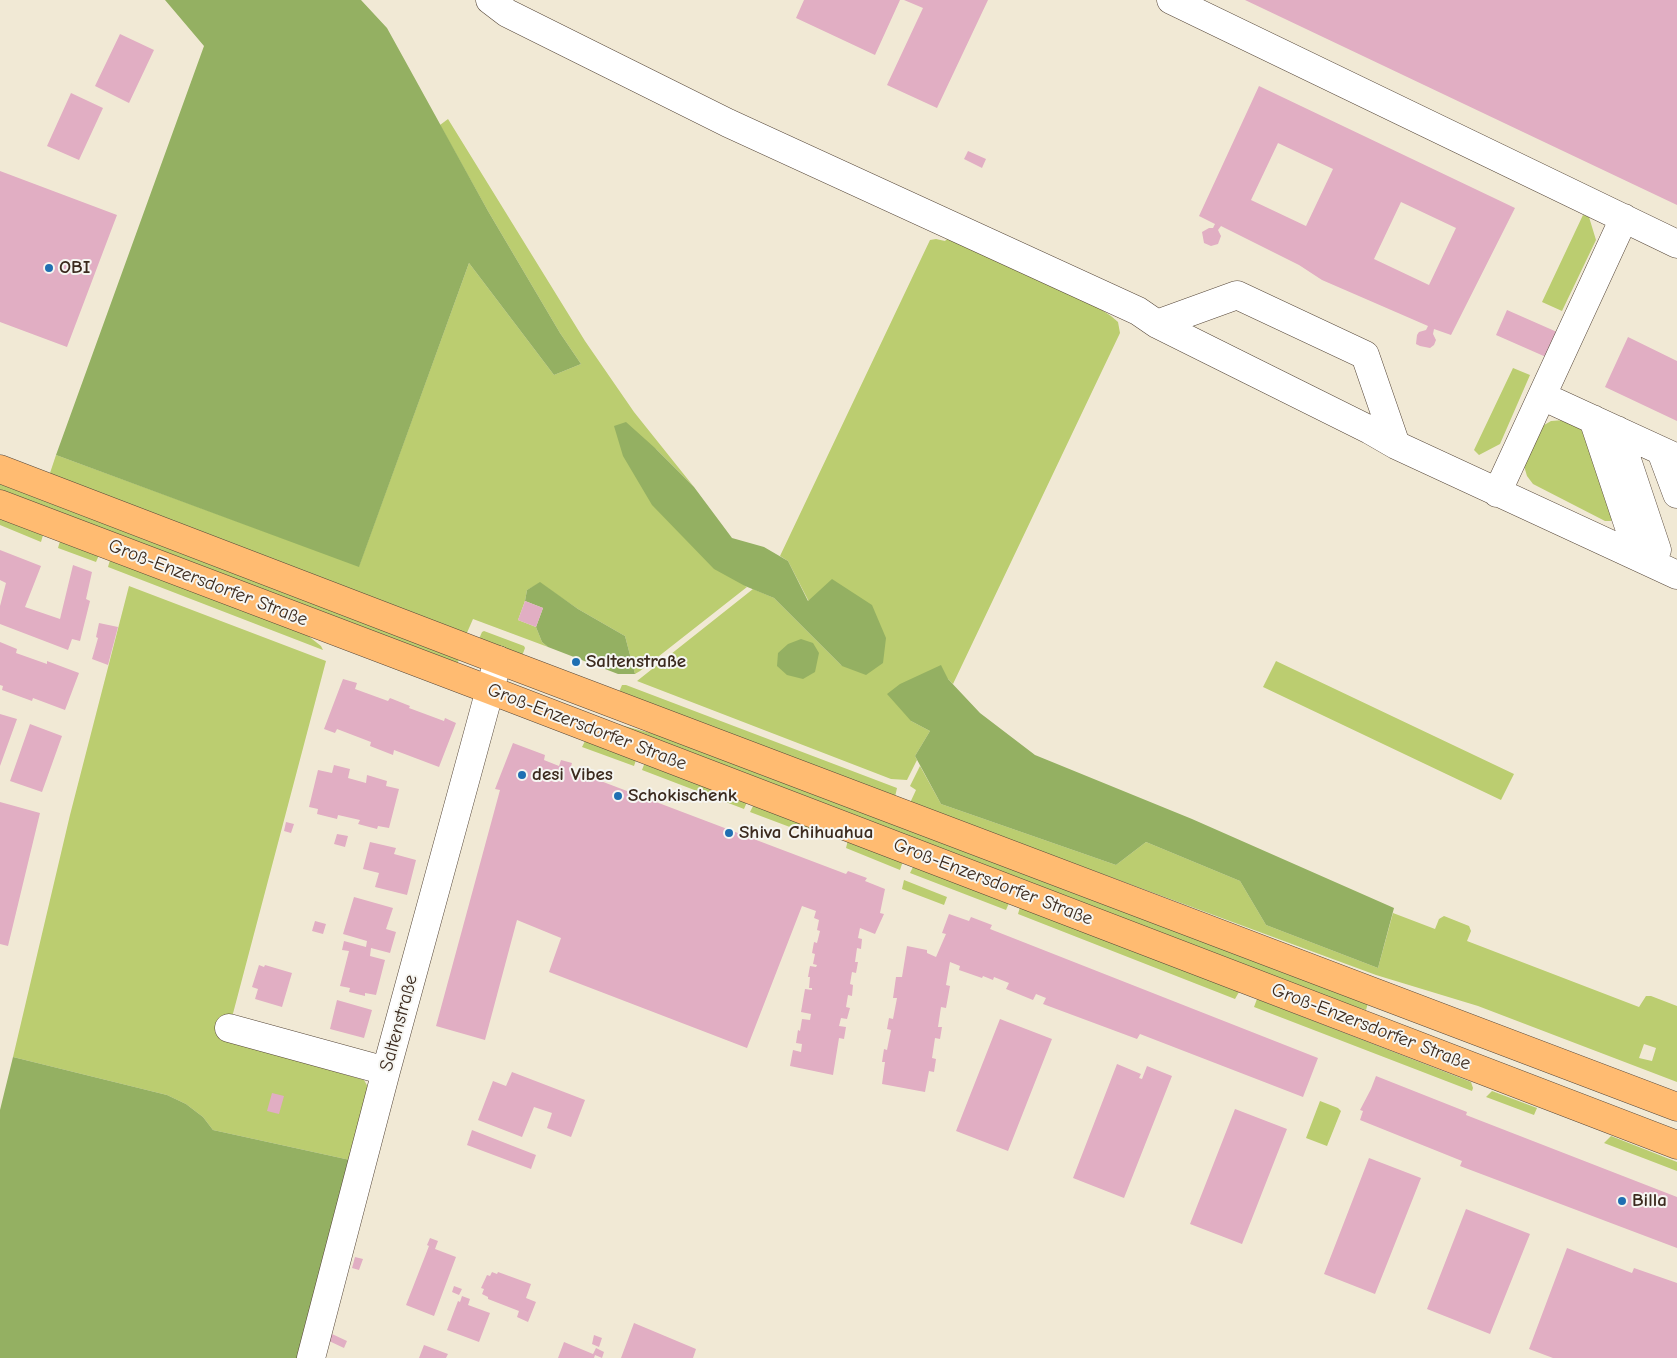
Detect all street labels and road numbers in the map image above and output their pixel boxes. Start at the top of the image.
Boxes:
street label: Groß-Enzersdorfer Straße [105,534,311,632]
street label: Groß-Enzersdorfer Straße [484,678,690,776]
street label: Groß-Enzersdorfer Straße [890,833,1096,931]
street label: Saltenstraße [375,972,423,1074]
street label: Groß-Enzersdorfer Straße [1268,978,1474,1076]

